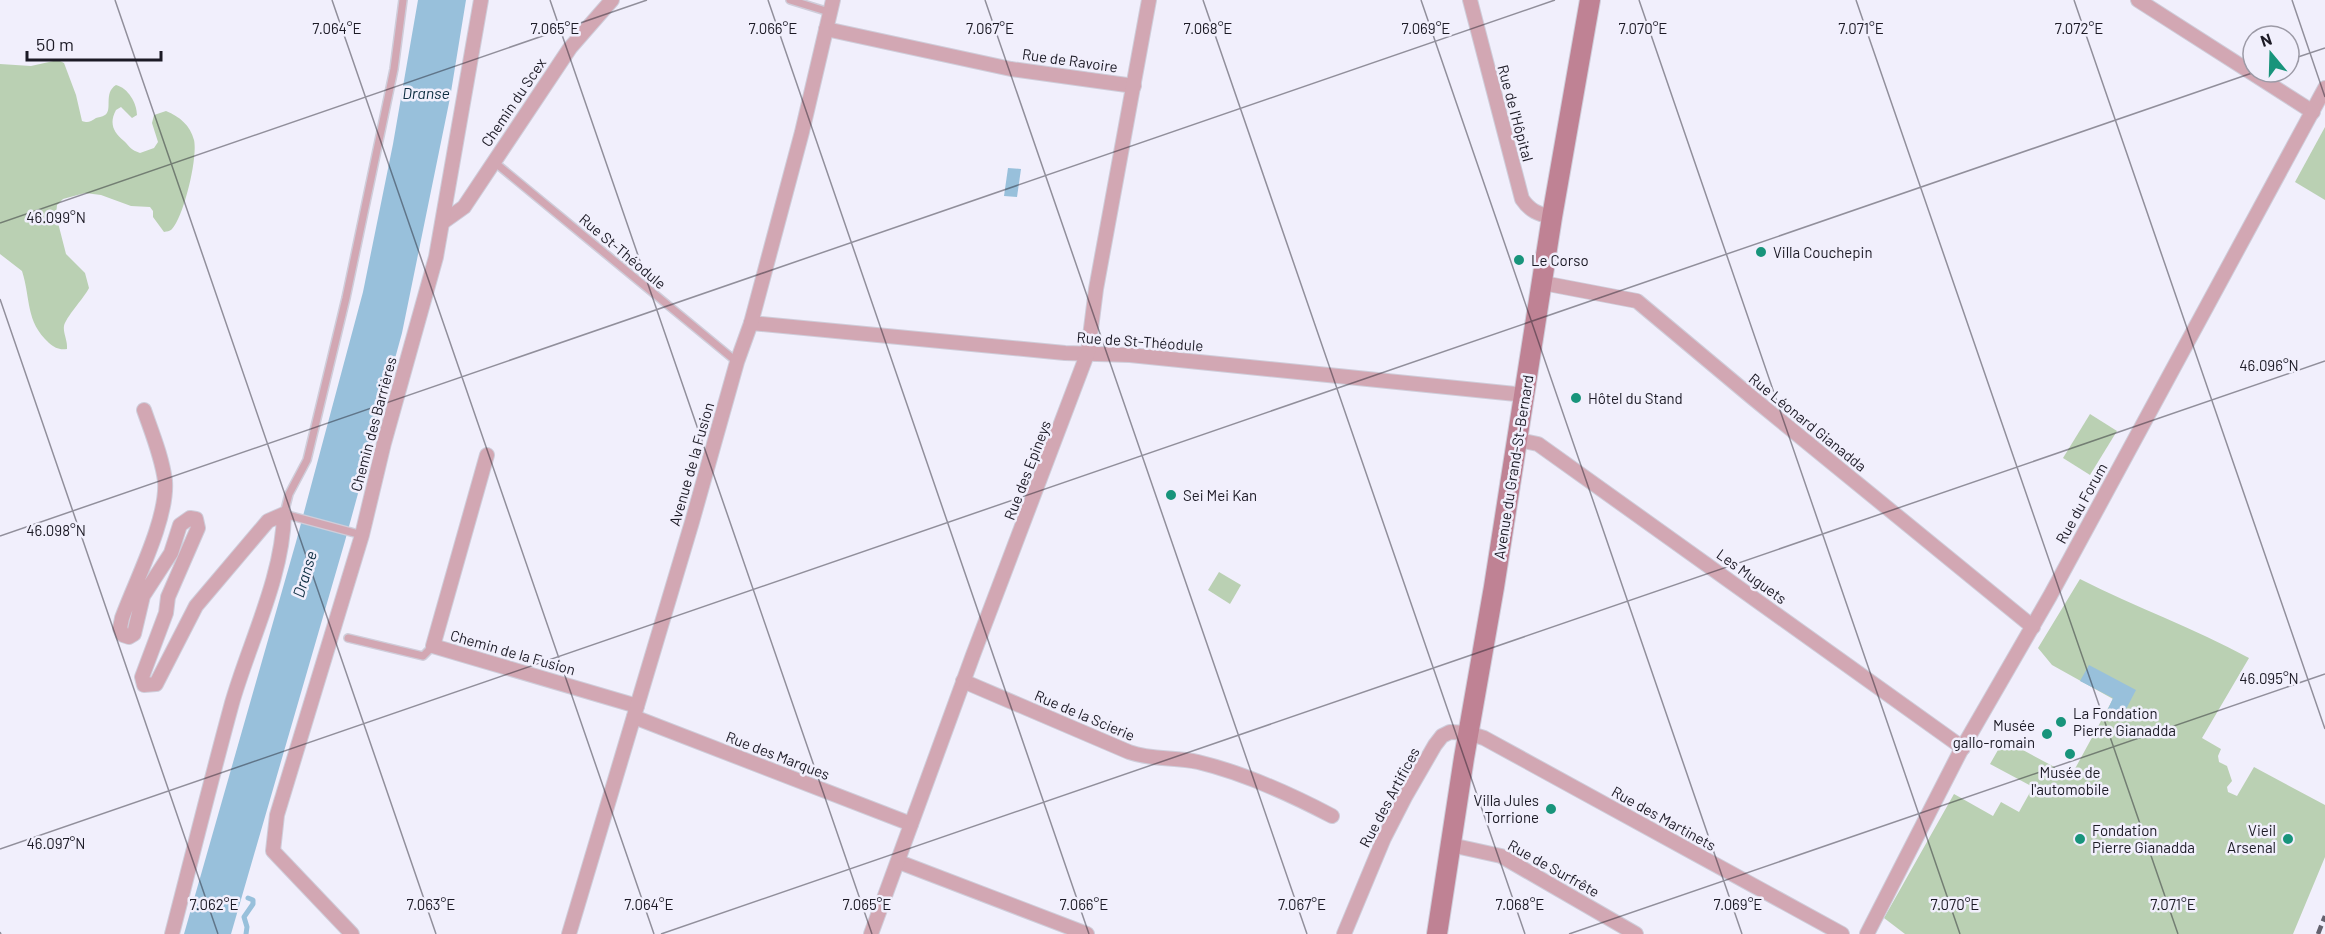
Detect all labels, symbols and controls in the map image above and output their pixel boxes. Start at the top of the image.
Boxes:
text: 7.064°E [312,19,362,37]
text: 7.065°E [531,19,579,37]
text: 7.066°E [749,19,797,37]
text: 7.067°E [966,19,1014,37]
text: 7.068°E [1184,19,1232,37]
text: 7.069°E [1402,19,1450,37]
text: 7.070°E [1619,19,1667,37]
text: 7.071°E [1838,19,1884,37]
text: 7.072°E [2055,19,2103,37]
scale bar [27,24,160,62]
north arrow [2241,24,2301,84]
text: N [2258,29,2274,50]
text: 50 m [36,33,74,55]
street label: Rue de Ravoire [1021,44,1119,76]
street label: Chemin du Scex [477,54,549,150]
street label: Rue de l'Hôpital [1494,63,1538,163]
water label: Dranse [402,83,450,102]
text: 46.099°N [26,208,86,226]
street label: Rue St-Théodule [576,210,670,293]
place label: Villa Couchepin [1773,243,1873,261]
marker: Villa Couchepin [1754,245,1768,259]
place label: Le Corso [1531,251,1589,269]
marker: Le Corso [1512,253,1526,267]
street label: Rue de St-Théodule [1076,328,1204,354]
street label: Chemin des Barrières [346,355,400,493]
text: 46.096°N [2239,356,2299,374]
street label: Rue Léonard Gianadda [1746,369,1870,475]
street label: Avenue du Grand-St-Bernard [1490,374,1536,560]
place label: Hôtel du Stand [1588,389,1683,407]
marker: Hôtel du Stand [1569,391,1583,405]
street label: Avenue de la Fusion [665,400,717,528]
street label: Rue des Epineys [1000,418,1054,522]
street label: Rue du Forum [2051,460,2111,546]
place label: Sei Mei Kan [1183,486,1257,504]
marker: Sei Mei Kan [1164,488,1178,502]
text: 46.098°N [26,521,86,539]
street label: Les Muguets [1714,545,1790,607]
water label: Dranse [288,548,320,600]
street label: Chemin de la Fusion [448,626,578,678]
text: 46.095°N [2239,669,2299,687]
street label: Rue de la Scierie [1032,686,1138,744]
place label: La Fondation Pierre Gianadda [2073,704,2176,739]
marker: La Fondation Pierre Gianadda [2054,715,2068,729]
place label: Musée gallo-romain [1953,716,2035,751]
street label: Rue des Marques [724,727,832,783]
marker: Musée gallo-romain [2040,727,2054,741]
street label: Rue des Artifices [1355,744,1423,850]
marker: Musée de l'automobile [2063,747,2077,761]
place label: Musée de l'automobile [2031,763,2109,798]
street label: Rue des Martinets [1609,782,1719,854]
place label: Villa Jules Torrione [1474,791,1539,826]
marker: Villa Jules Torrione [1544,802,1558,816]
place label: Fondation Pierre Gianadda [2092,821,2195,856]
place label: Vieil Arsenal [2227,821,2276,856]
marker: Fondation Pierre Gianadda [2073,832,2087,846]
marker: Vieil Arsenal [2281,832,2295,846]
text: 46.097°N [27,834,85,852]
street label: Rue de Surfrête [1505,835,1603,901]
text: 7.062°E [189,895,239,913]
text: 7.063°E [407,895,455,913]
text: 7.064°E [624,895,674,913]
text: 7.065°E [843,895,891,913]
text: 7.066°E [1060,895,1108,913]
text: 7.067°E [1278,895,1326,913]
text: 7.068°E [1496,895,1544,913]
text: 7.069°E [1714,895,1762,913]
text: 7.070°E [1931,895,1979,913]
text: 7.071°E [2150,895,2196,913]

